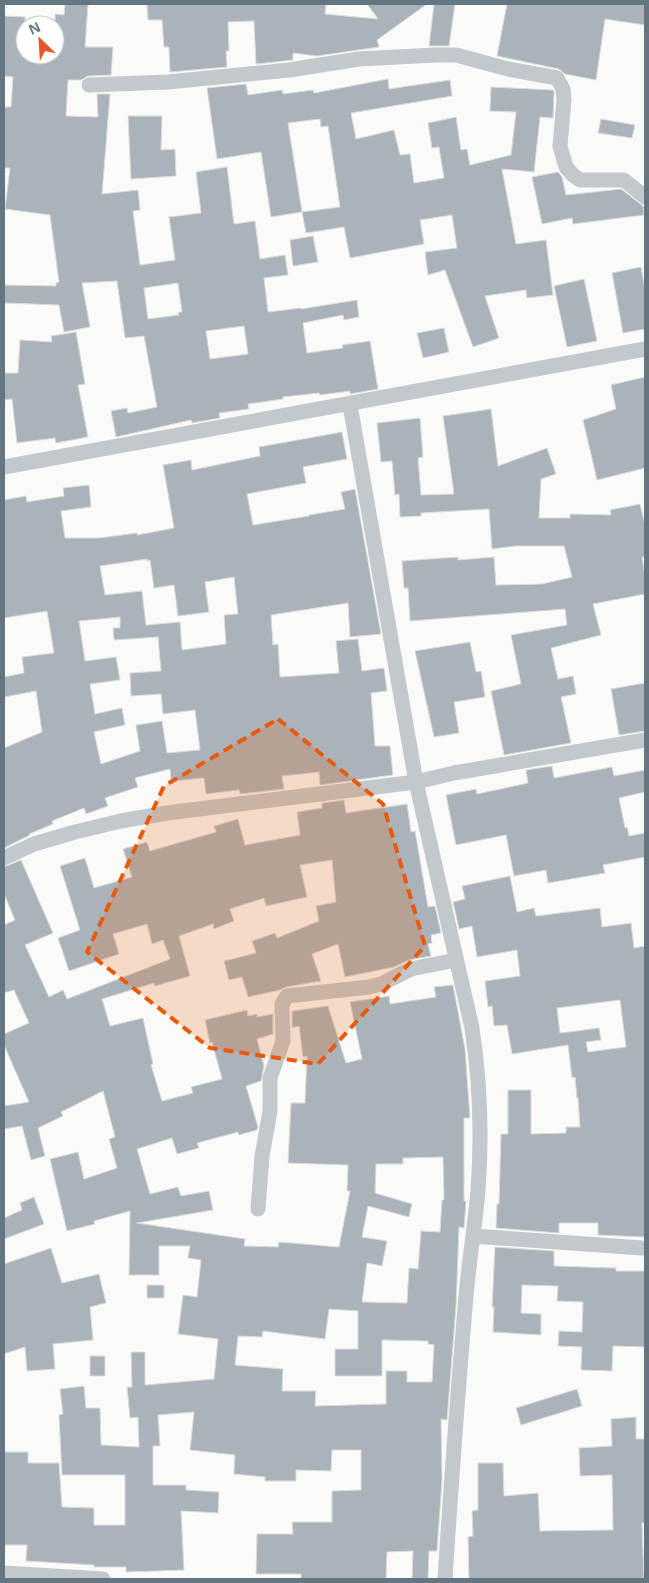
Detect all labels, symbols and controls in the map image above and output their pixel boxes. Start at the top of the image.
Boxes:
north arrow [15,15,65,65]
text: N [25,17,43,39]

